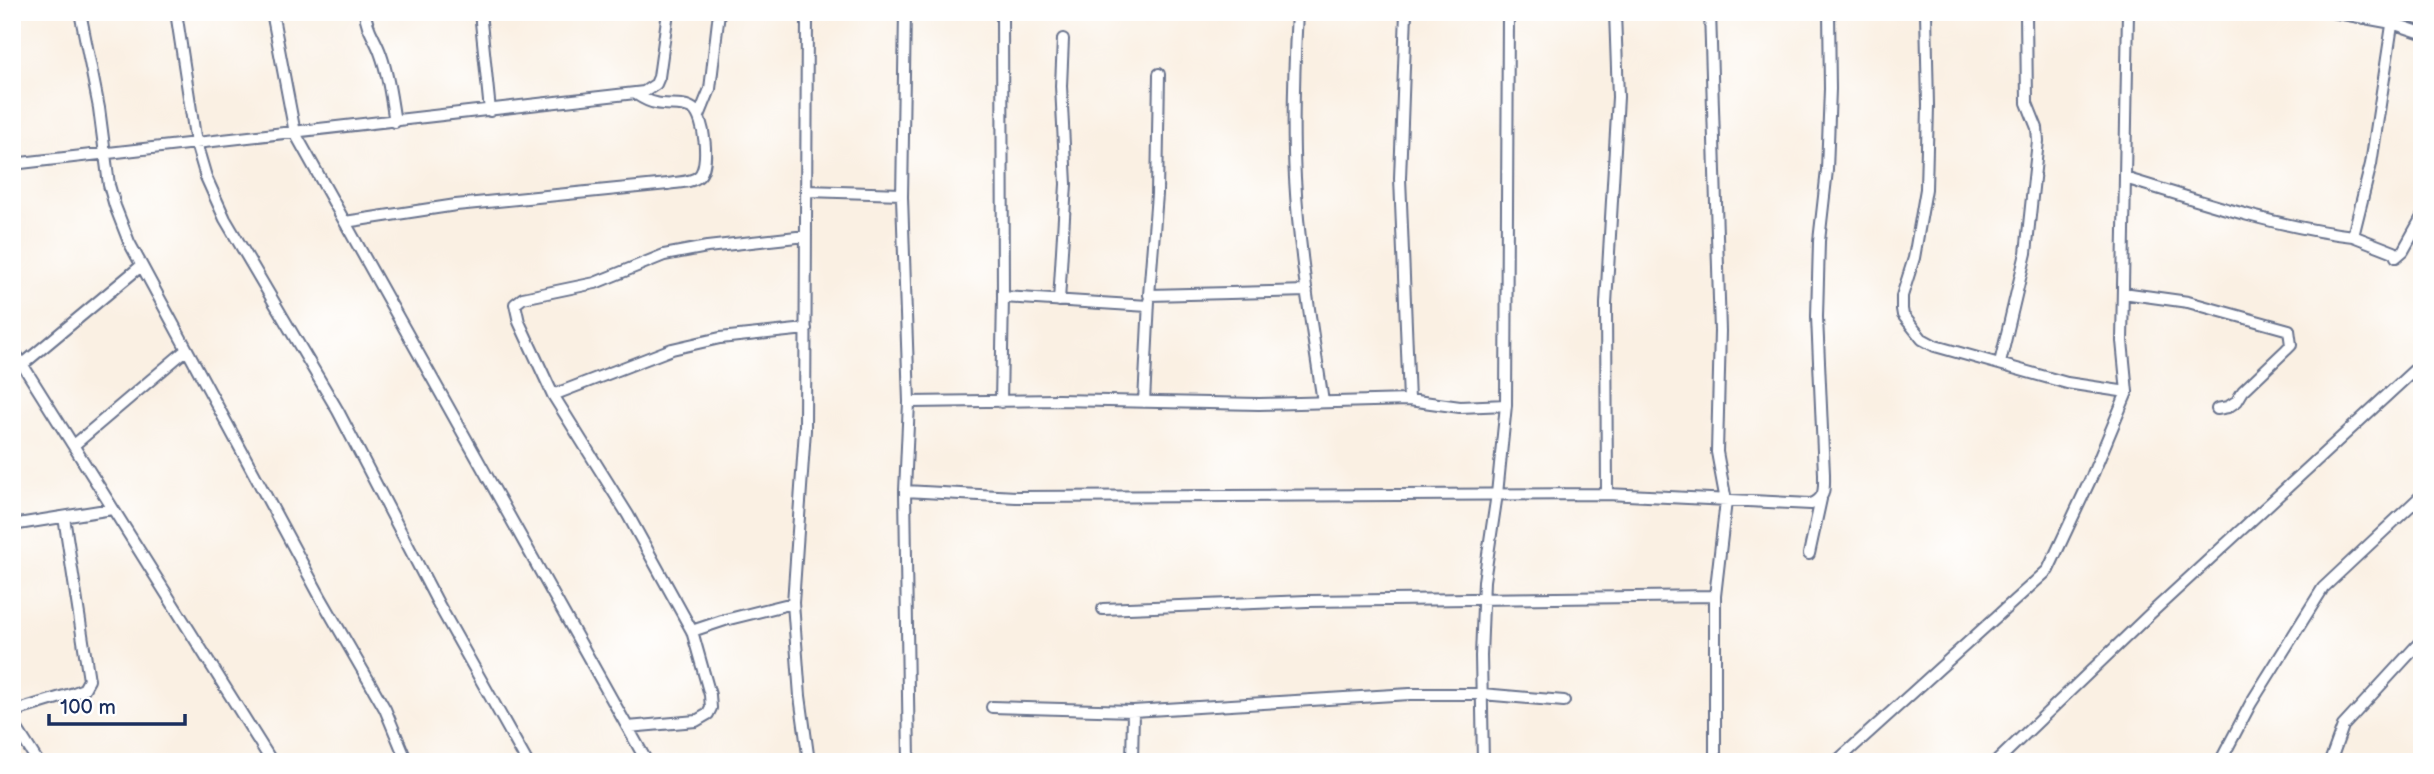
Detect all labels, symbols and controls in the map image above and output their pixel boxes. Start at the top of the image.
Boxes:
scale bar [49,683,186,727]
text: 100 m [60,695,116,720]

